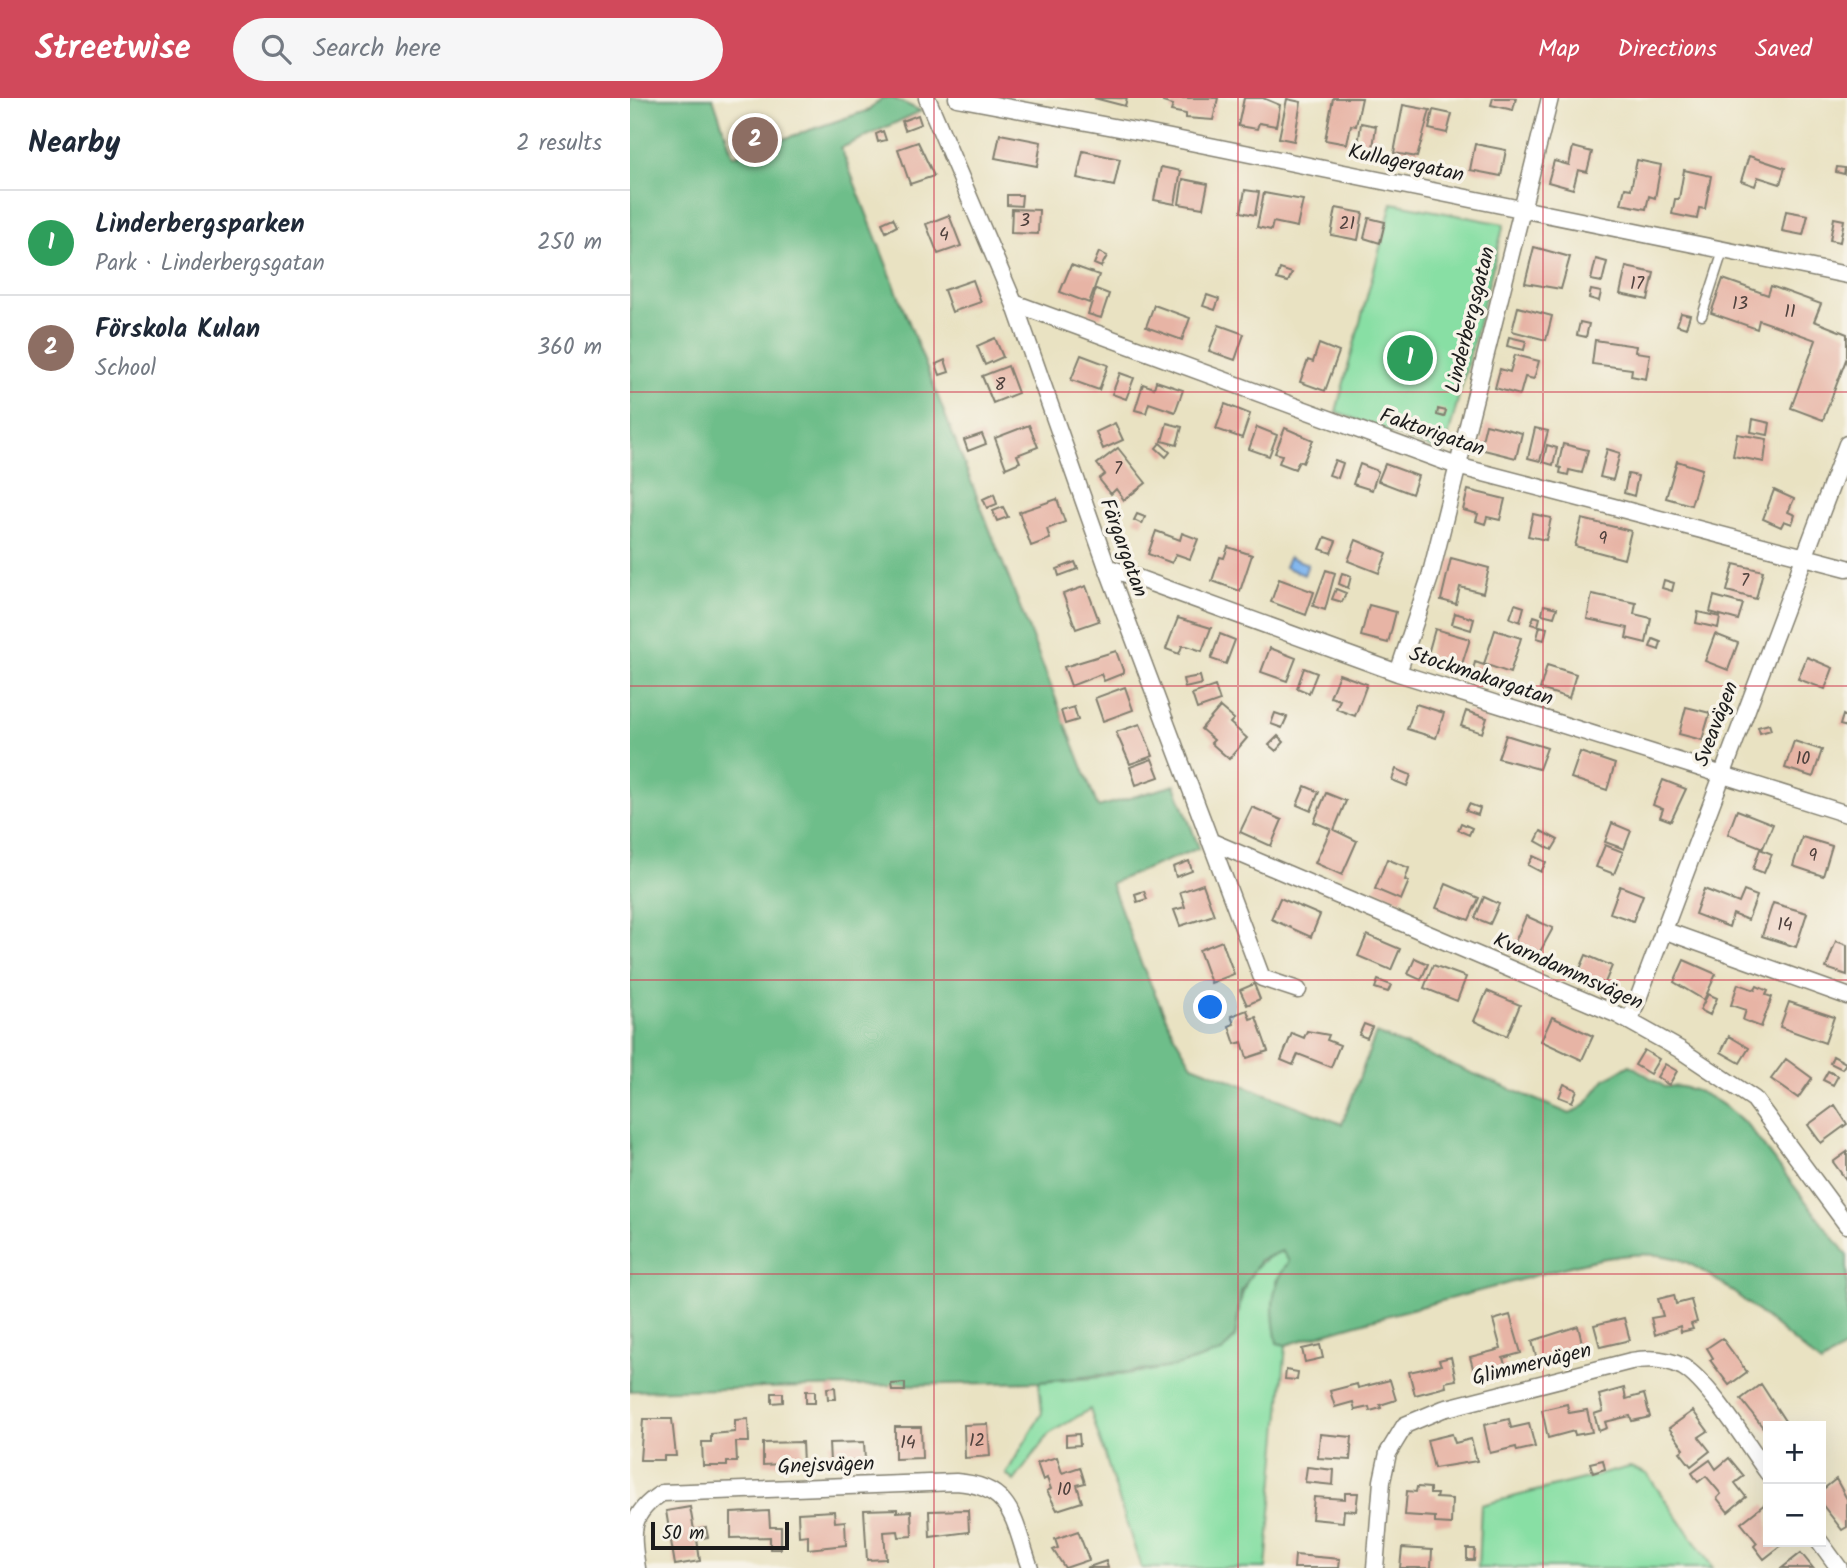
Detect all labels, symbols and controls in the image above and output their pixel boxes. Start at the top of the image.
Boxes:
search box [233,18,723,81]
text: Streetwise [35,23,191,76]
text: Search here [313,28,441,70]
icon: search [257,30,295,68]
text: Map [1538,30,1580,69]
text: Directions [1618,30,1717,69]
text: Saved [1755,30,1812,69]
pin: 2 [732,114,778,166]
text: Nearby [28,120,120,168]
text: 2 results [516,126,602,162]
street label: Kullagergatan [1345,136,1467,192]
text: Linderbergsparken [95,204,305,246]
house number: 3 [1020,207,1030,236]
house number: 21 [1339,210,1355,239]
house number: 4 [939,221,949,250]
text: 1 [48,225,54,261]
text: 250 m [537,225,602,261]
street label: Linderbergsgatan [1437,243,1505,397]
text: Park · Linderbergsgatan [95,246,325,282]
house number: 17 [1630,270,1645,299]
house number: 13 [1732,290,1748,319]
house number: 11 [1784,298,1796,327]
text: Förskola Kulan [95,309,260,351]
text: 2 [44,330,58,366]
text: 360 m [537,330,602,366]
pin: 1 [1387,332,1433,384]
text: School [95,351,156,387]
house number: 8 [995,371,1006,400]
street label: Faktorigatan [1375,400,1489,466]
house number: 7 [1114,455,1123,484]
street label: Färgargatan [1090,494,1156,602]
house number: 9 [1599,525,1608,554]
house number: 7 [1741,567,1750,596]
street label: Stockmakargatan [1404,638,1558,716]
street label: Sveavägen [1686,677,1748,771]
house number: 10 [1796,745,1810,774]
house number: 9 [1809,842,1818,871]
house number: 14 [1777,911,1793,940]
street label: Kvarndammsvägen [1488,924,1648,1020]
your location [1193,990,1227,1024]
street label: Glimmervägen [1469,1334,1595,1396]
map controls [1763,1421,1826,1547]
button: + [1763,1421,1826,1484]
house number: 12 [969,1427,985,1456]
house number: 14 [900,1429,916,1458]
street label: Gnejsvägen [777,1448,875,1484]
house number: 10 [1057,1476,1071,1505]
button: − [1763,1484,1826,1547]
scale bar [651,1519,789,1551]
text: 50 m [662,1519,704,1549]

